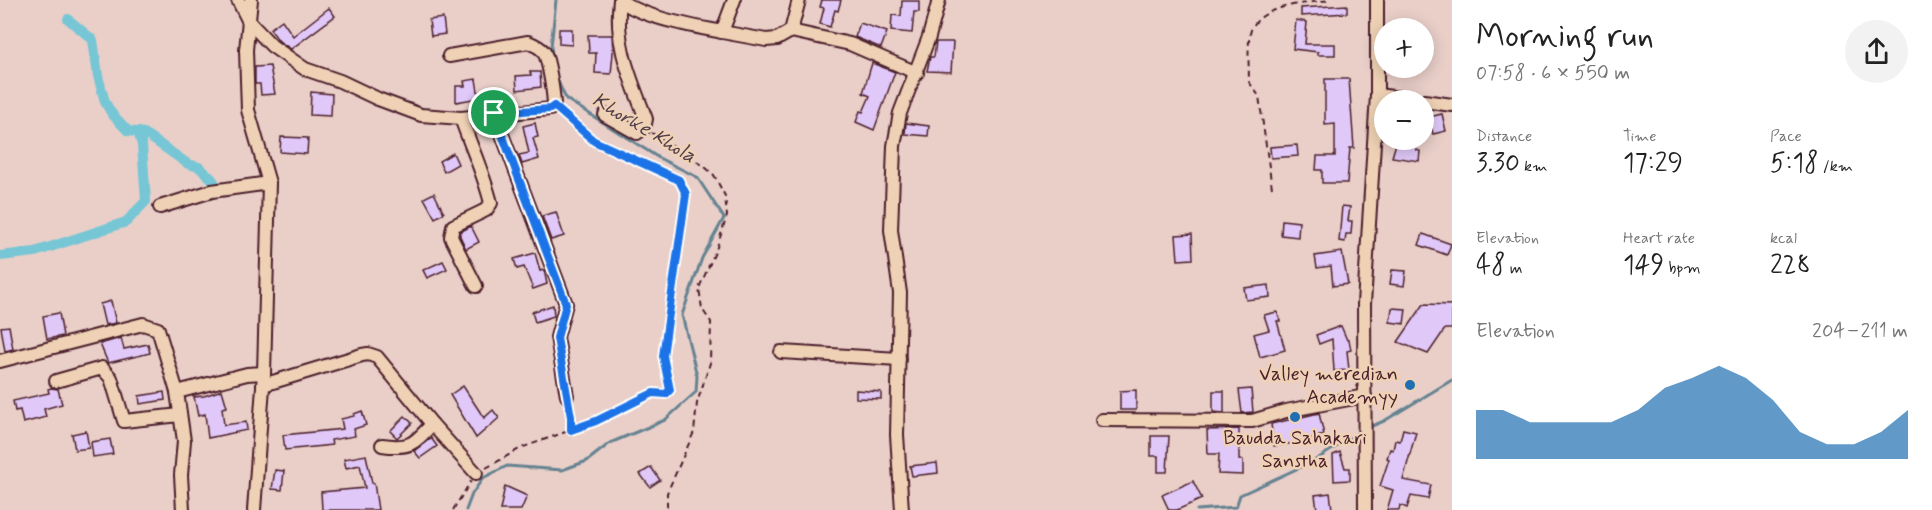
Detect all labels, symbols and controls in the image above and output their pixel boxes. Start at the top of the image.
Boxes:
text: Morning run [1476,15,1654,59]
map controls [1374,18,1434,150]
button: + [1374,18,1434,78]
button: share [1845,20,1908,83]
text: 07:58 · 6 × 550 m [1476,60,1630,87]
water label: Khorke Khola [587,86,701,170]
pin [468,87,519,138]
button: − [1374,90,1434,150]
icon: arrive [477,96,510,129]
text: Distance [1476,126,1532,147]
text: Time [1623,126,1657,147]
text: Pace [1770,126,1802,147]
text: 3.30 [1476,147,1520,181]
text: 17:29 [1623,147,1683,181]
text: 5:18 [1770,147,1818,181]
text: km [1520,156,1547,177]
text: /km [1818,156,1853,177]
text: Elevation [1476,228,1539,249]
text: Heart rate [1623,228,1695,249]
text: kcal [1770,228,1797,249]
text: 48 [1476,249,1505,283]
text: 149 [1623,249,1664,283]
text: 228 [1770,249,1811,283]
text: m [1505,258,1522,279]
text: bpm [1664,258,1701,279]
text: Elevation [1476,318,1555,345]
text: 204–211 m [1812,318,1908,345]
place label: Valley meredian Academyy [1259,361,1398,411]
marker: Valley meredian Academyy [1403,378,1417,392]
marker: Baudda Sahakari Sanstha [1288,410,1302,424]
place label: Baudda Sahakari Sanstha [1223,425,1367,475]

